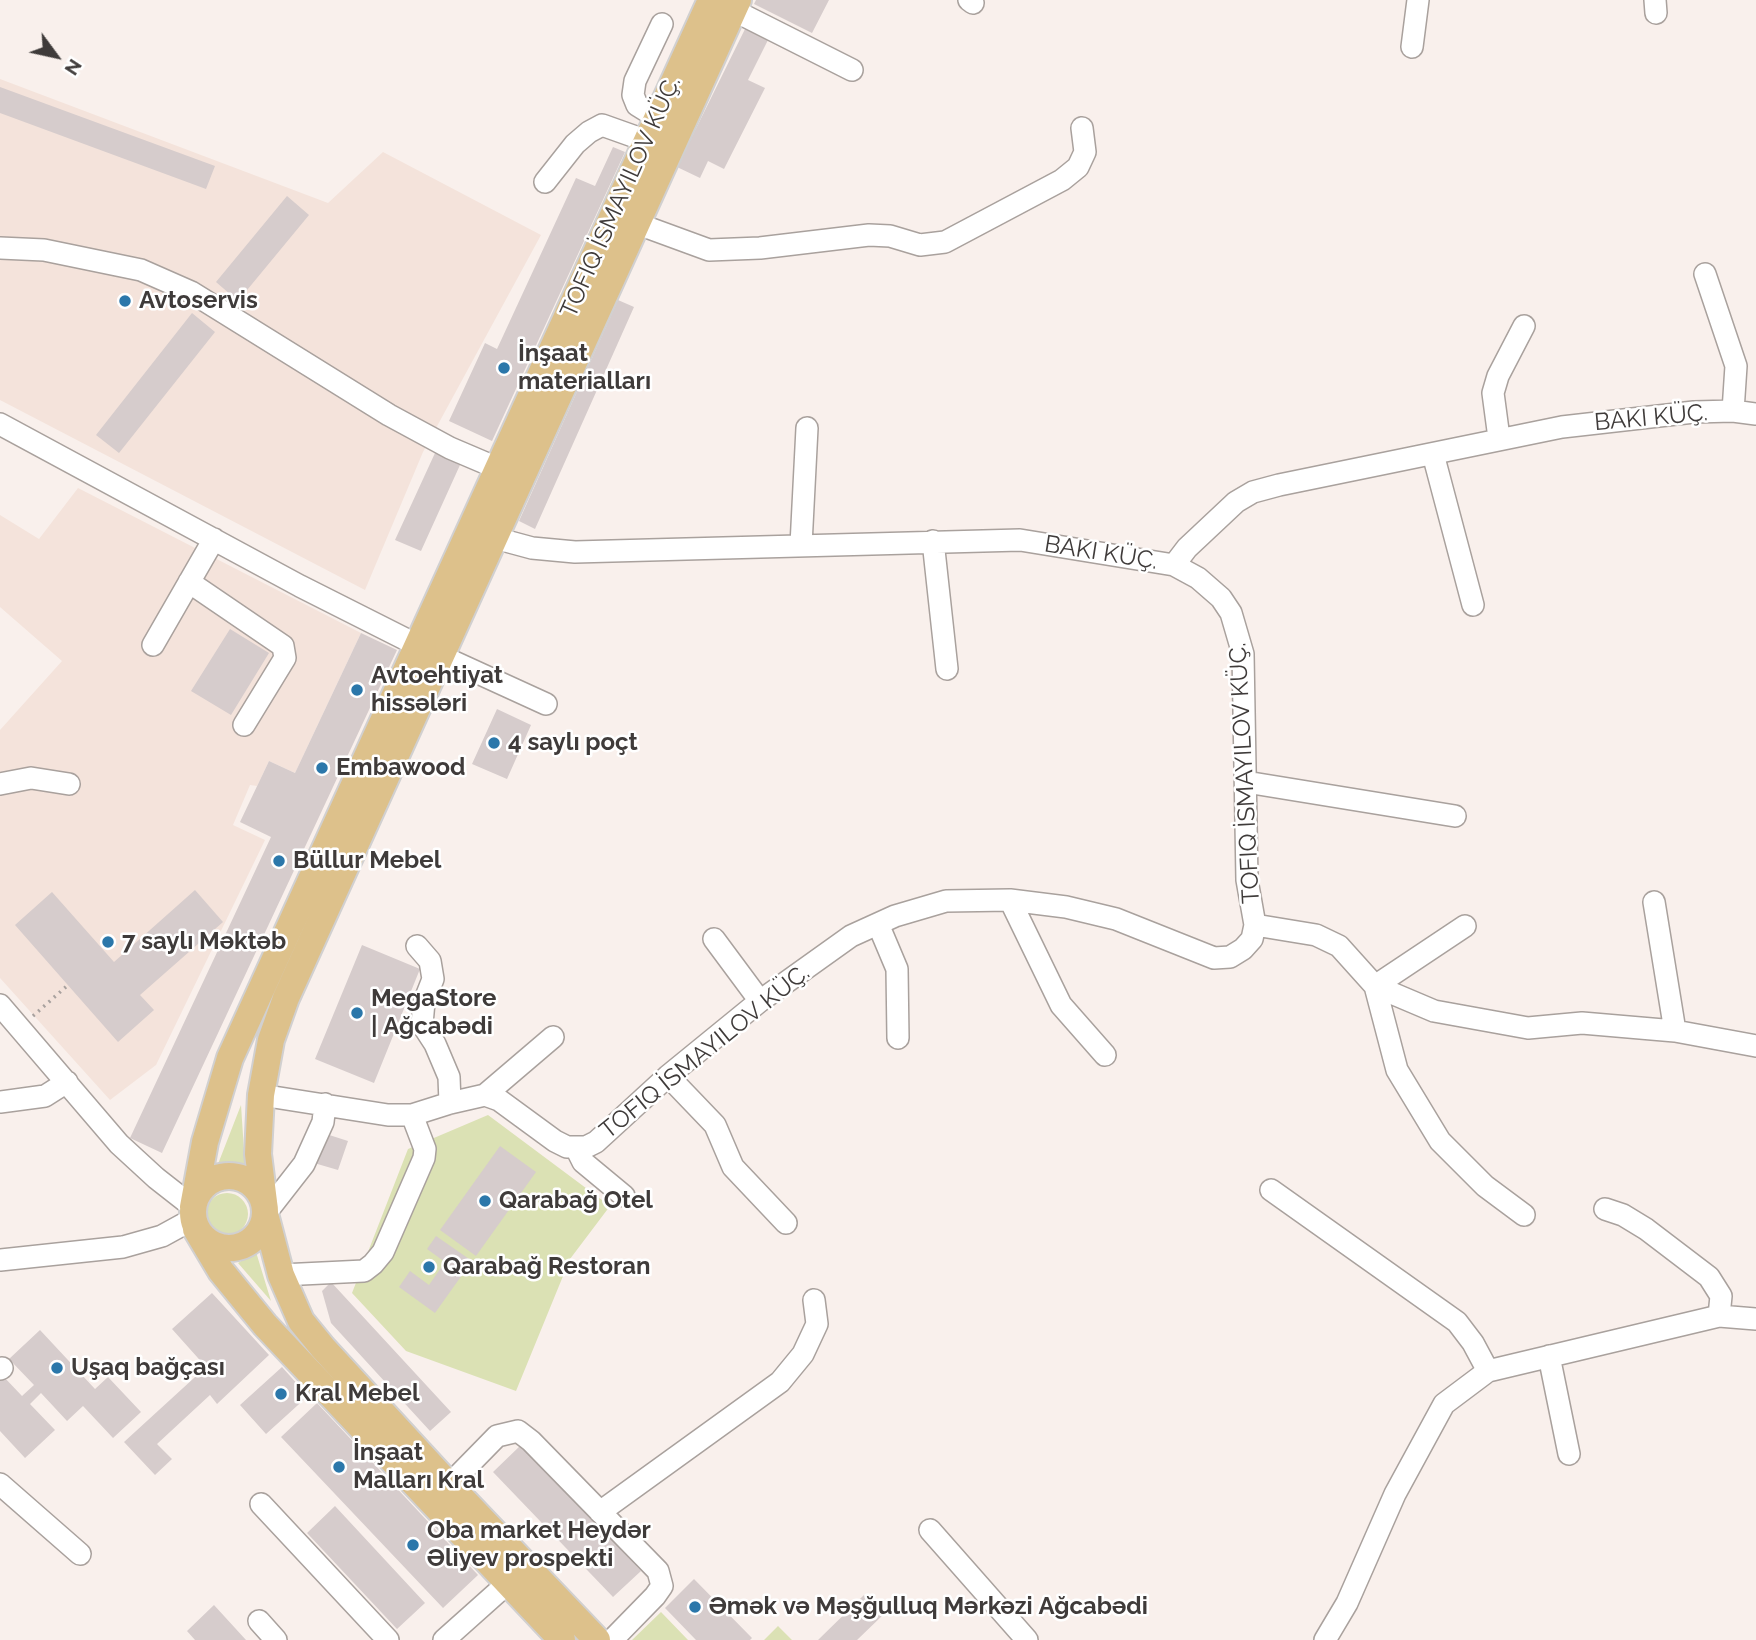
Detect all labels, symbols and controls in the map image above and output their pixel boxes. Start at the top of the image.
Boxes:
north arrow [21,21,91,91]
text: N [60,55,87,80]
street label: TOFIQ İSMAYILOV KÜÇ. [555,72,687,322]
place label: Avtoservis [139,287,258,315]
marker: Avtoservis [117,293,133,309]
place label: İnşaat materialları [518,340,651,396]
marker: İnşaat materialları [496,360,512,376]
street label: BAKI KÜÇ. [1593,399,1709,437]
street label: BAKI KÜÇ. [1042,530,1160,576]
street label: TOFIQ İSMAYILOV KÜÇ. [1224,642,1266,904]
place label: Avtoehtiyat hissələri [371,662,503,718]
marker: Avtoehtiyat hissələri [349,682,365,698]
place label: 4 saylı poçt [508,729,638,757]
marker: 4 saylı poçt [486,735,502,751]
place label: Embawood [336,754,465,782]
marker: Embawood [314,760,330,776]
place label: Büllur Mebel [293,847,441,875]
marker: Büllur Mebel [271,853,287,869]
place label: 7 saylı Məktəb [122,928,286,956]
marker: 7 saylı Məktəb [100,934,116,950]
street label: TOFIQ İSMAYILOV KÜÇ. [594,959,816,1145]
place label: MegaStore | Ağcabədi [371,985,496,1041]
marker: MegaStore | Ağcabədi [349,1005,365,1021]
place label: Qarabağ Otel [499,1187,653,1215]
marker: Qarabağ Otel [477,1193,493,1209]
place label: Qarabağ Restoran [443,1253,651,1281]
marker: Qarabağ Restoran [421,1259,437,1275]
place label: Uşaq bağçası [71,1354,225,1382]
marker: Uşaq bağçası [49,1360,65,1376]
place label: Kral Mebel [295,1380,420,1408]
marker: Kral Mebel [273,1386,289,1402]
place label: İnşaat Malları Kral [353,1439,484,1495]
marker: İnşaat Malları Kral [331,1459,347,1475]
place label: Oba market Heydər Əliyev prospekti [427,1517,651,1573]
marker: Oba market Heydər Əliyev prospekti [405,1537,421,1553]
place label: Əmək və Məşğulluq Mərkəzi Ağcabədi [709,1593,1148,1621]
marker: Əmək və Məşğulluq Mərkəzi Ağcabədi [687,1599,703,1615]

